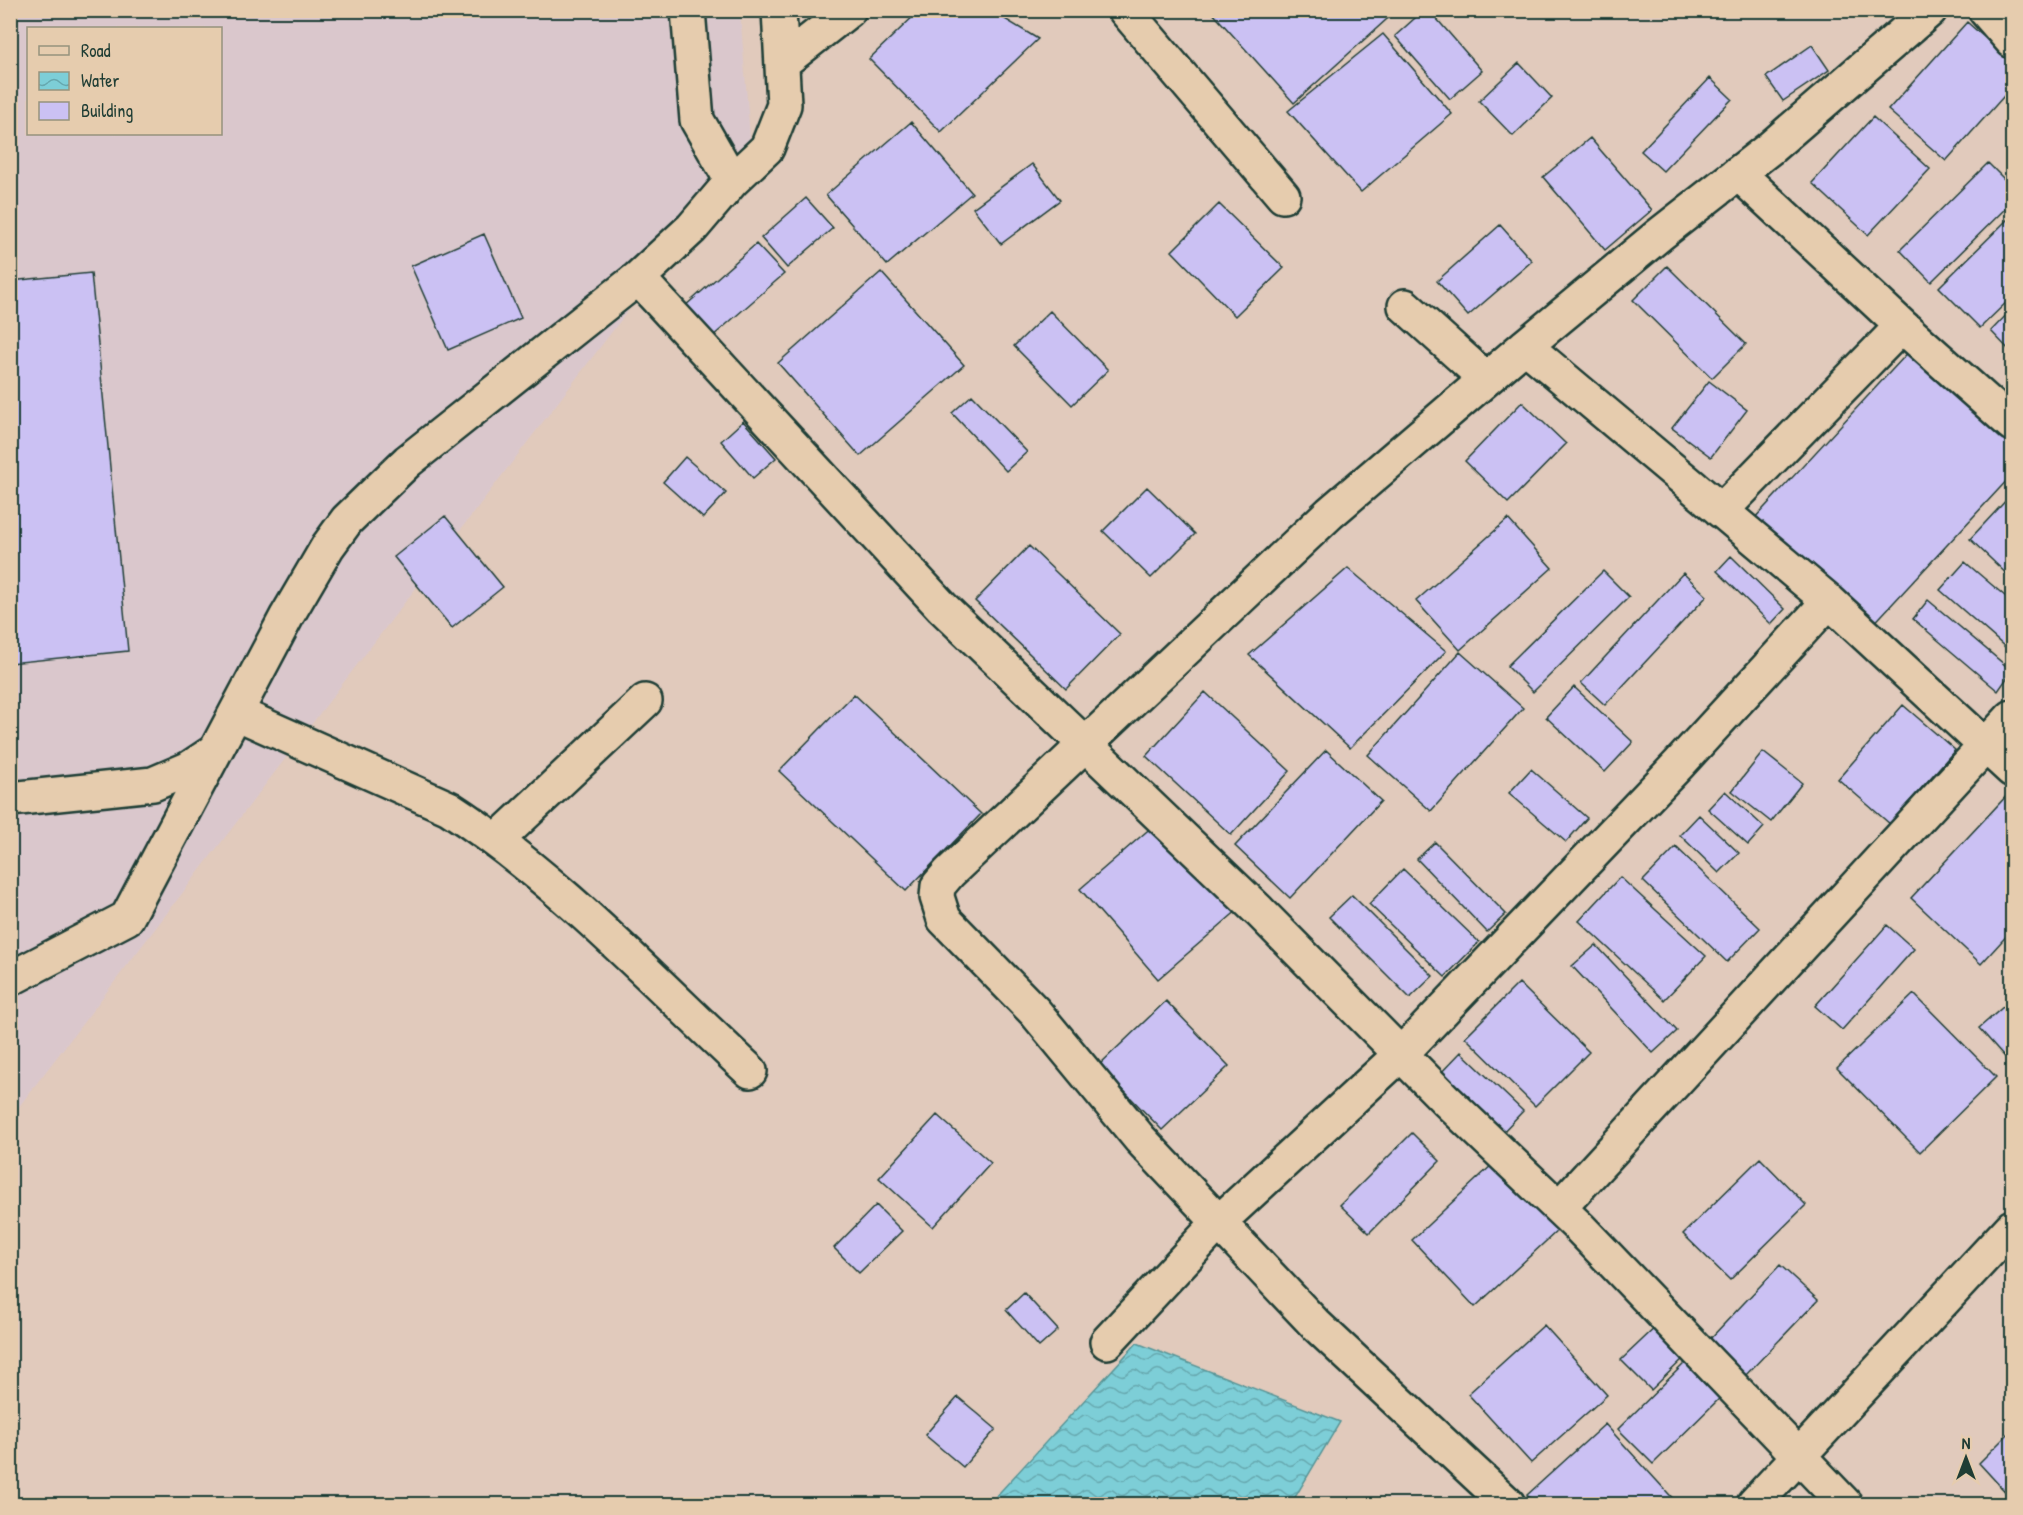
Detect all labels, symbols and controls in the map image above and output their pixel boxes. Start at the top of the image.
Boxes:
legend [27,27,222,135]
text: Road [81,38,111,63]
text: Water [81,68,119,93]
text: Building [81,98,133,123]
north arrow [1936,1428,1996,1488]
text: N [1962,1432,1971,1454]

